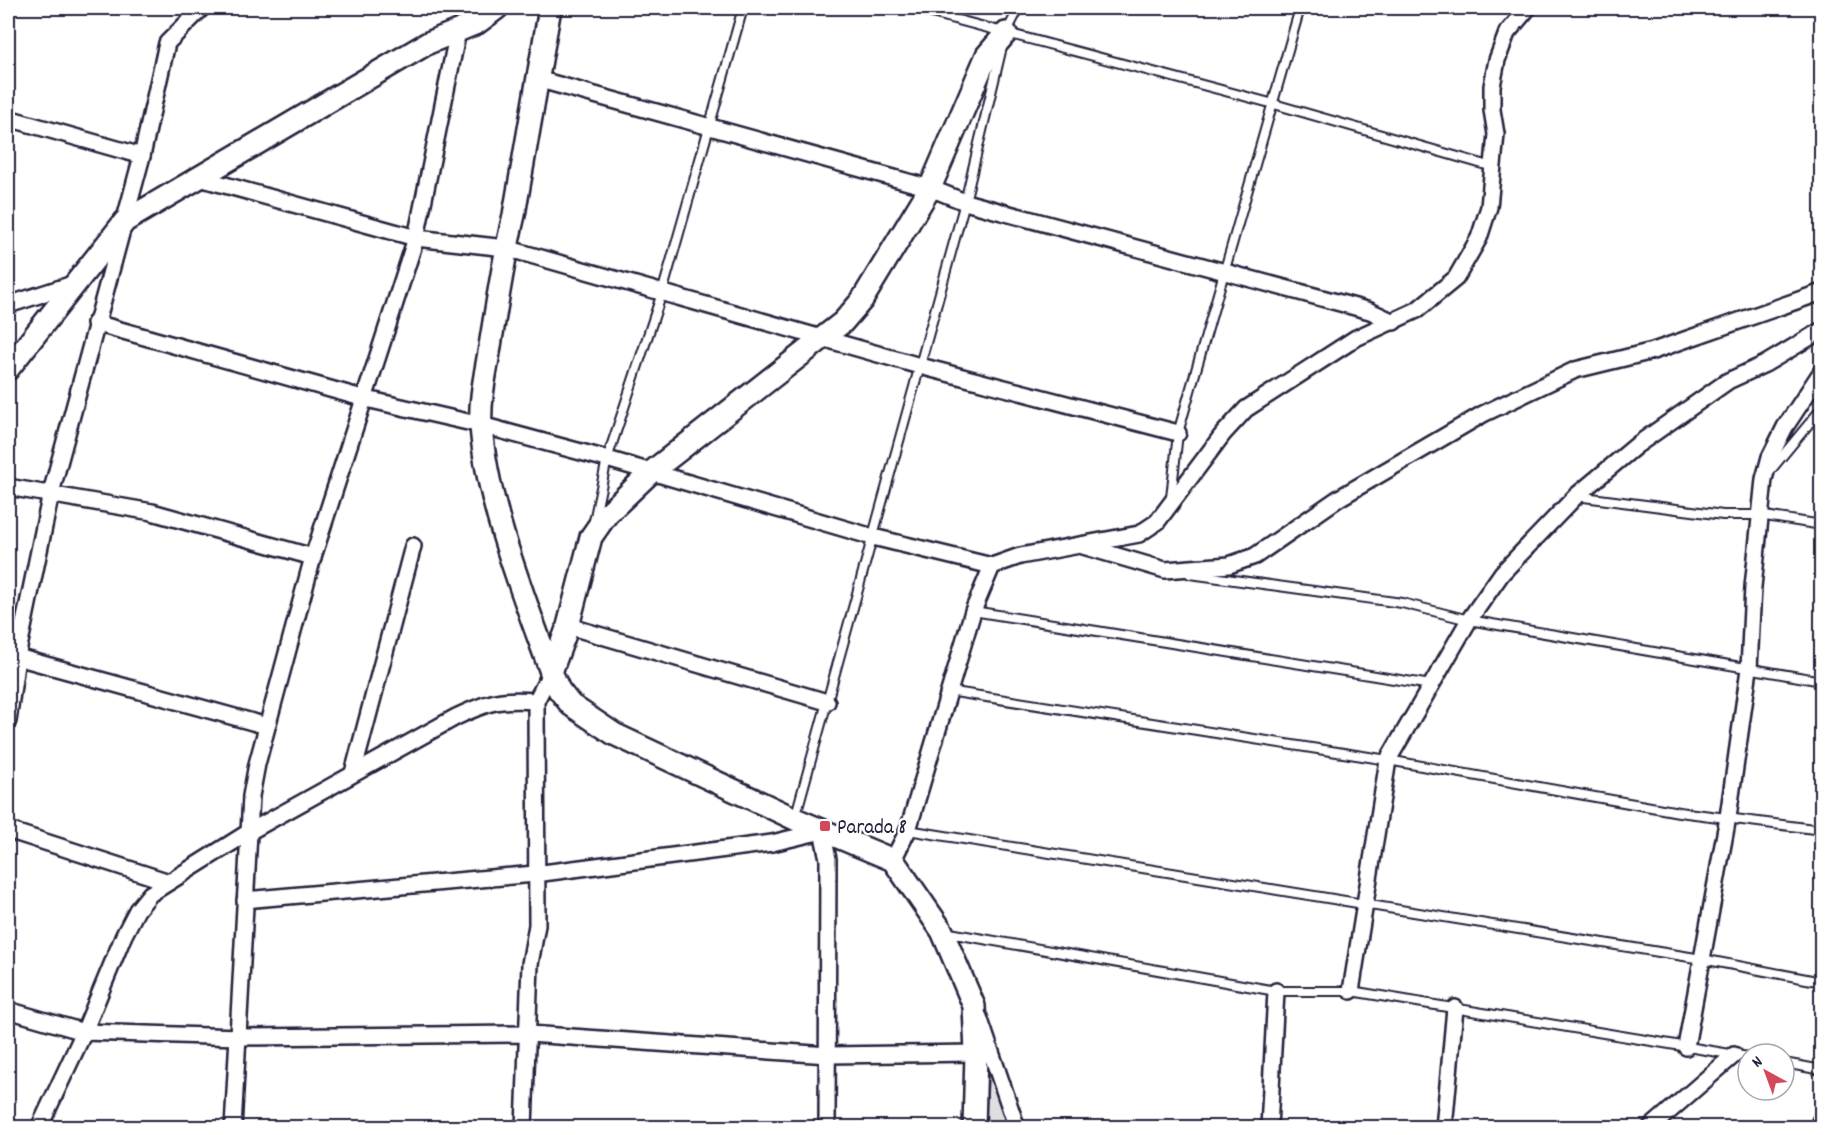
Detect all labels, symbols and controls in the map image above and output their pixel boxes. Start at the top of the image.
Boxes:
place label: Parada 8 [837,814,907,844]
marker: Parada 8 [818,819,832,833]
north arrow [1736,1042,1796,1102]
text: N [1747,1051,1768,1074]

